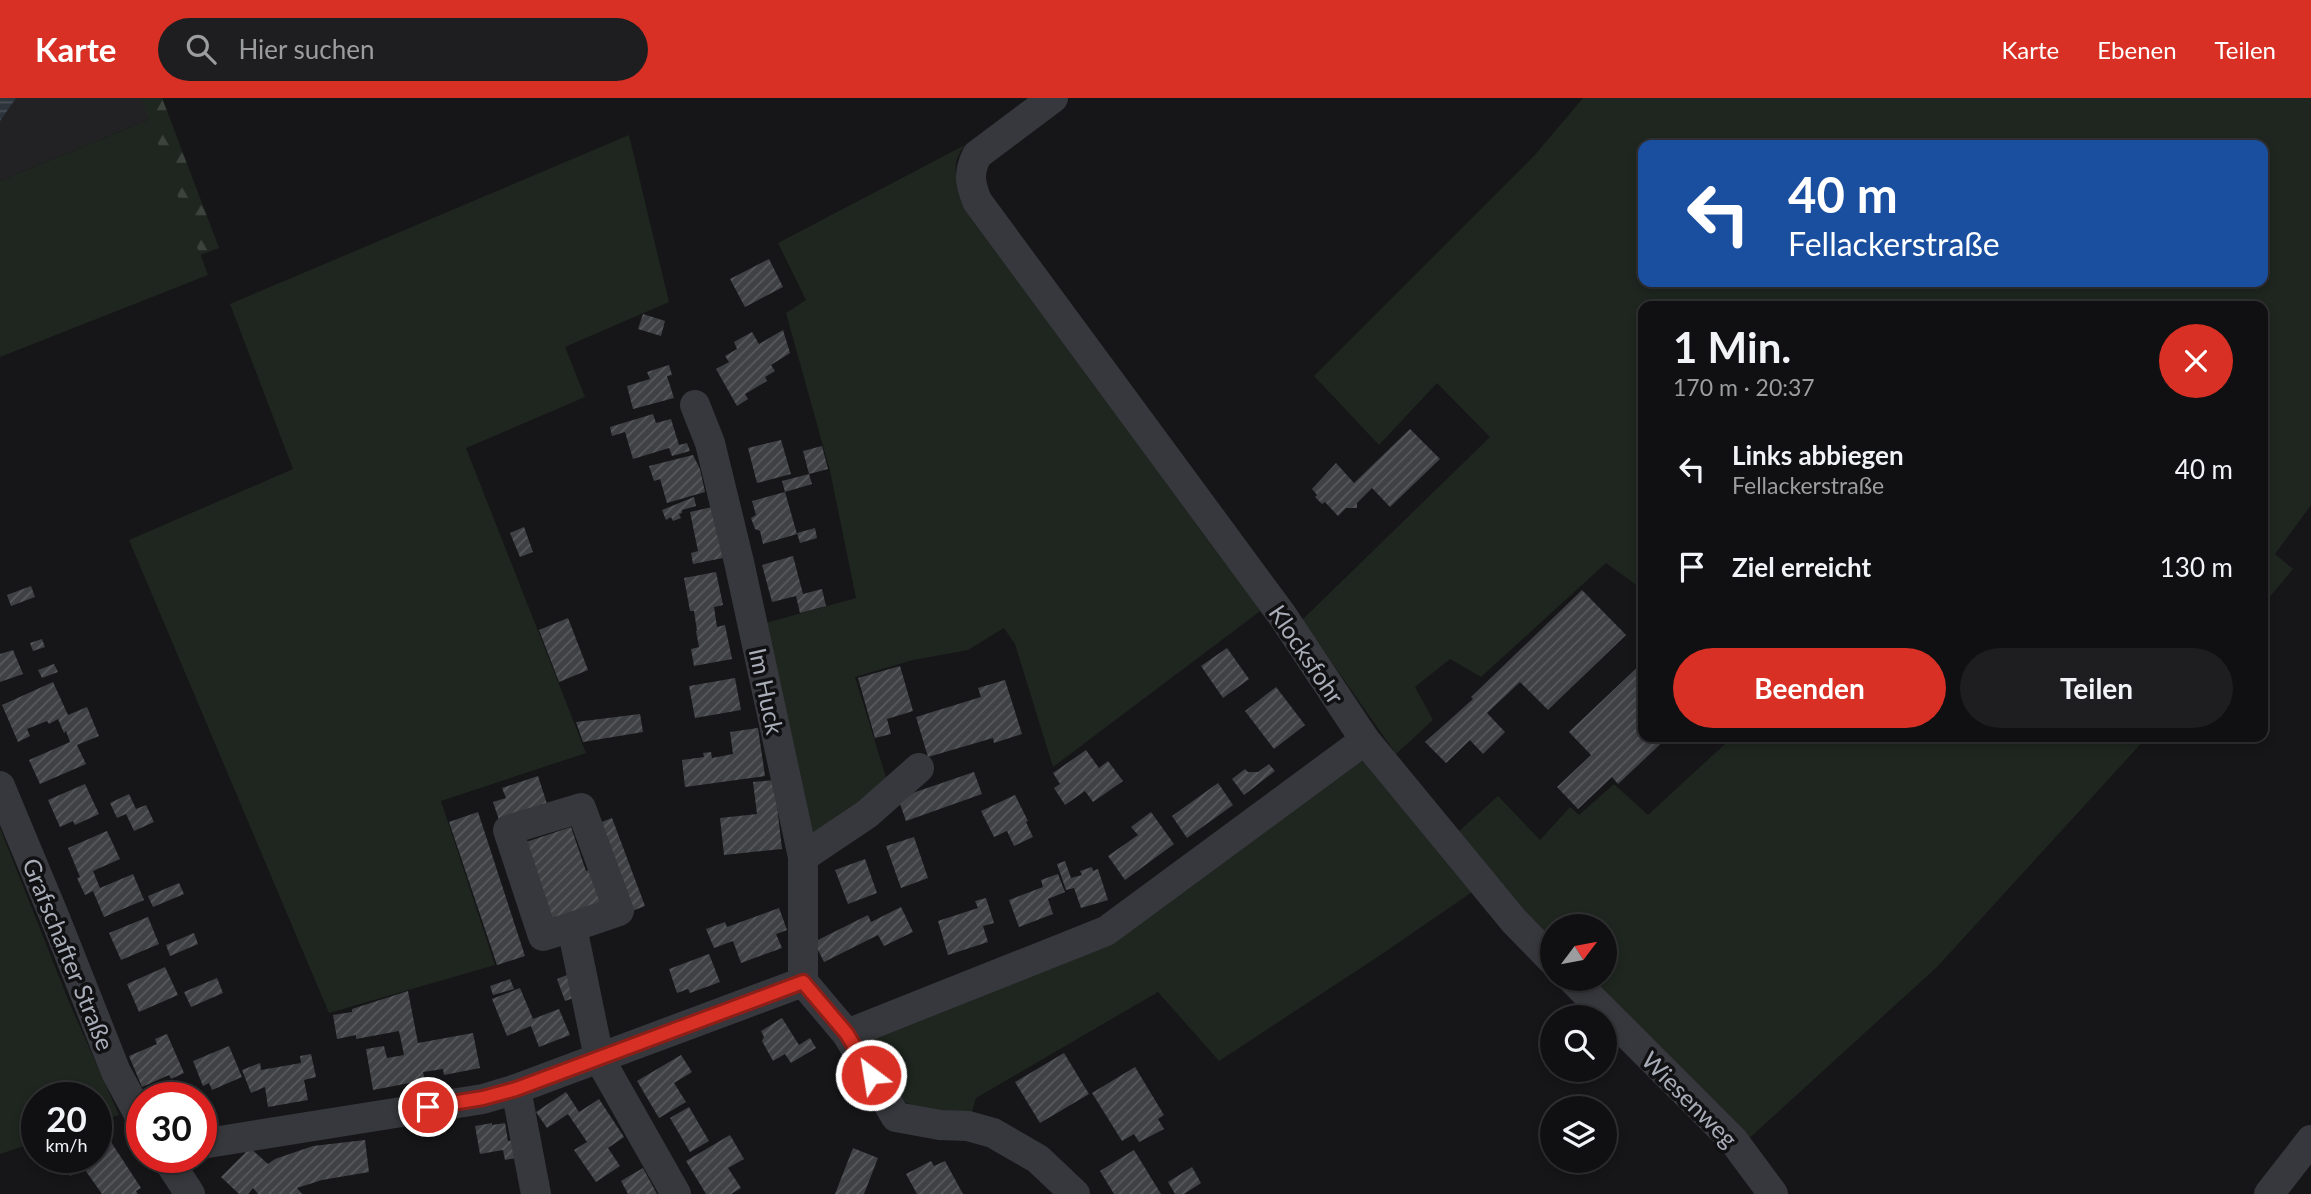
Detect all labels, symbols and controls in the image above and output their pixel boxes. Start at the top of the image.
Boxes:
search box [158,18,648,81]
text: Karte [35,29,116,69]
icon: search [182,30,220,68]
text: Hier suchen [238,33,375,65]
text: Karte [2002,35,2059,64]
text: Ebenen [2097,35,2177,64]
text: Teilen [2215,35,2276,64]
text: 40 m [1788,165,1898,223]
icon: left [1673,168,1764,259]
text: Fellackerstraße [1788,224,2000,263]
text: 1 Min. [1673,322,1791,372]
button: close [2159,324,2233,398]
text: 170 m · 20:37 [1673,373,1815,401]
text: Links abbiegen [1732,439,1904,471]
icon: left [1673,450,1711,488]
text: 40 m [2175,453,2233,485]
text: Fellackerstraße [1732,471,1884,499]
icon: arrive [1673,548,1711,586]
text: Ziel erreicht [1732,551,1871,583]
text: 130 m [2160,551,2233,583]
street label: Klocksfohr [1263,599,1351,709]
street label: Im Huck [744,645,790,738]
button: Beenden [1673,648,1946,728]
button: Teilen [1960,648,2233,728]
street label: Grafschafter Straße [17,854,121,1054]
north arrow [1540,914,1617,990]
map controls [1540,914,1617,1173]
button: search [1540,1005,1617,1082]
position arrow [834,1038,908,1112]
street label: Wiesenweg [1636,1045,1744,1153]
pin [398,1077,458,1137]
speed limit sign: 30 [126,1082,217,1173]
icon: arrive [409,1088,447,1126]
button: layers [1540,1096,1617,1173]
text: 20 [46,1097,87,1139]
text: km/h [45,1134,88,1156]

